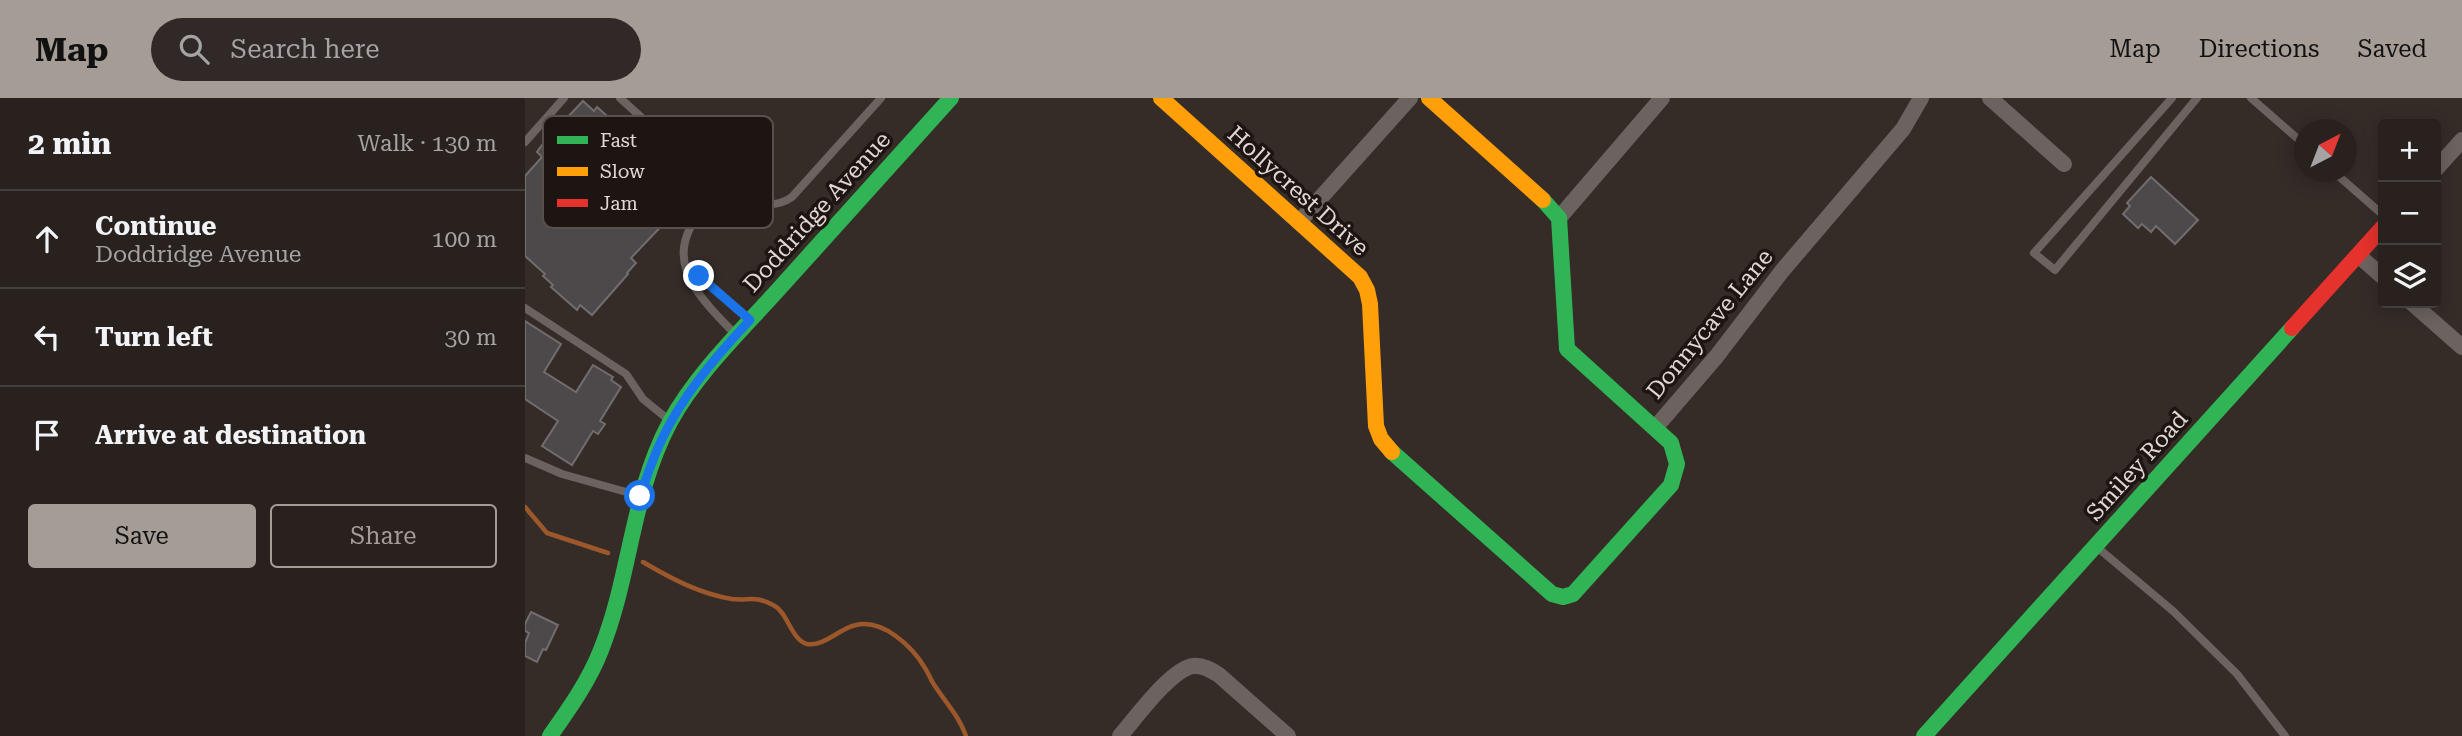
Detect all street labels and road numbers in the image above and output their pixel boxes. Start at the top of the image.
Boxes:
street label: Hollycrest Drive [1222,121,1374,261]
street label: Doddridge Avenue [738,126,896,298]
street label: Donnycave Lane [1641,244,1779,404]
street label: Smiley Road [2081,405,2193,526]

